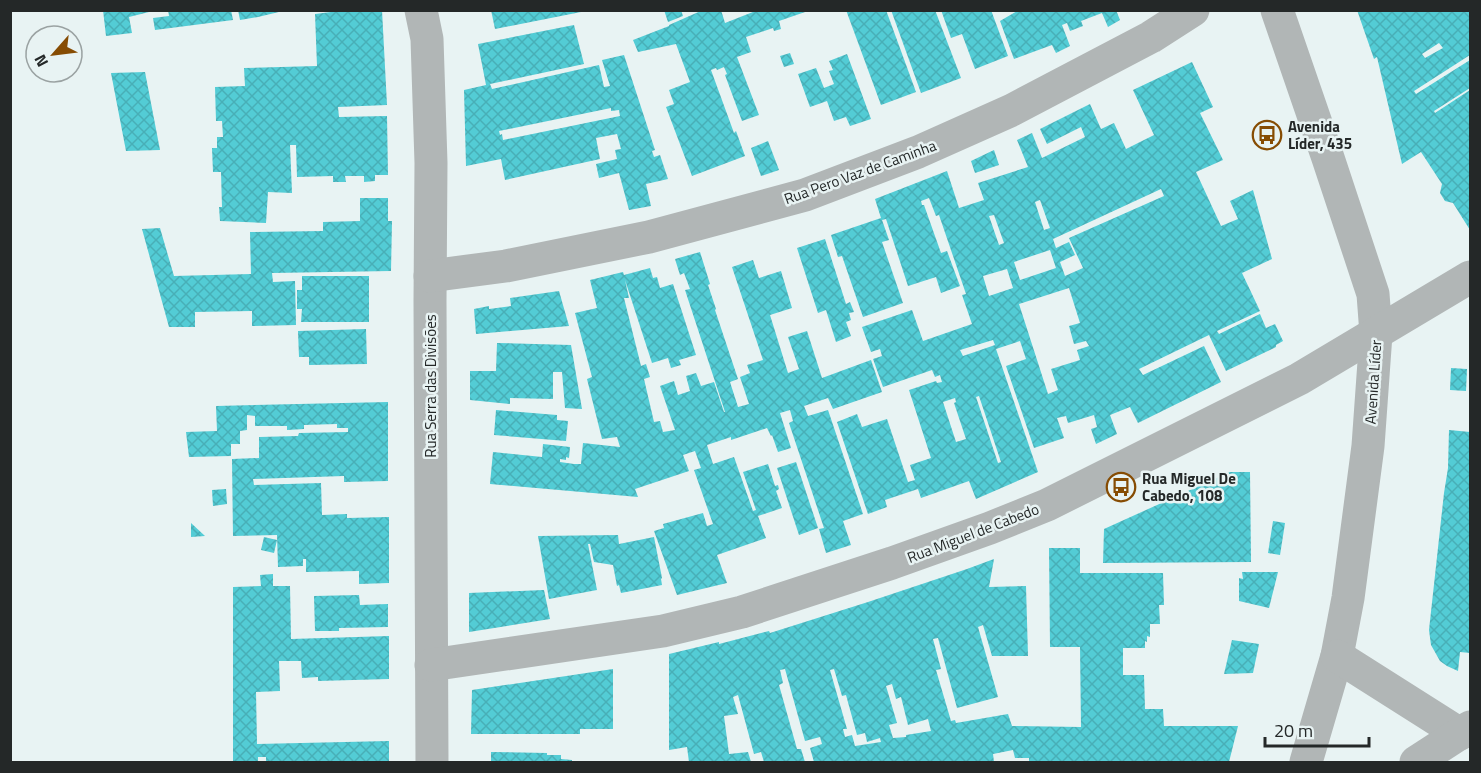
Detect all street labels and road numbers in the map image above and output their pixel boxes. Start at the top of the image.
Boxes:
street label: Rua Pero Vaz de Caminha [781,134,940,210]
street label: Rua Serra das Divisões [419,314,442,458]
street label: Avenida Líder [1359,339,1387,425]
street label: Rua Miguel de Cabedo [904,497,1042,569]

